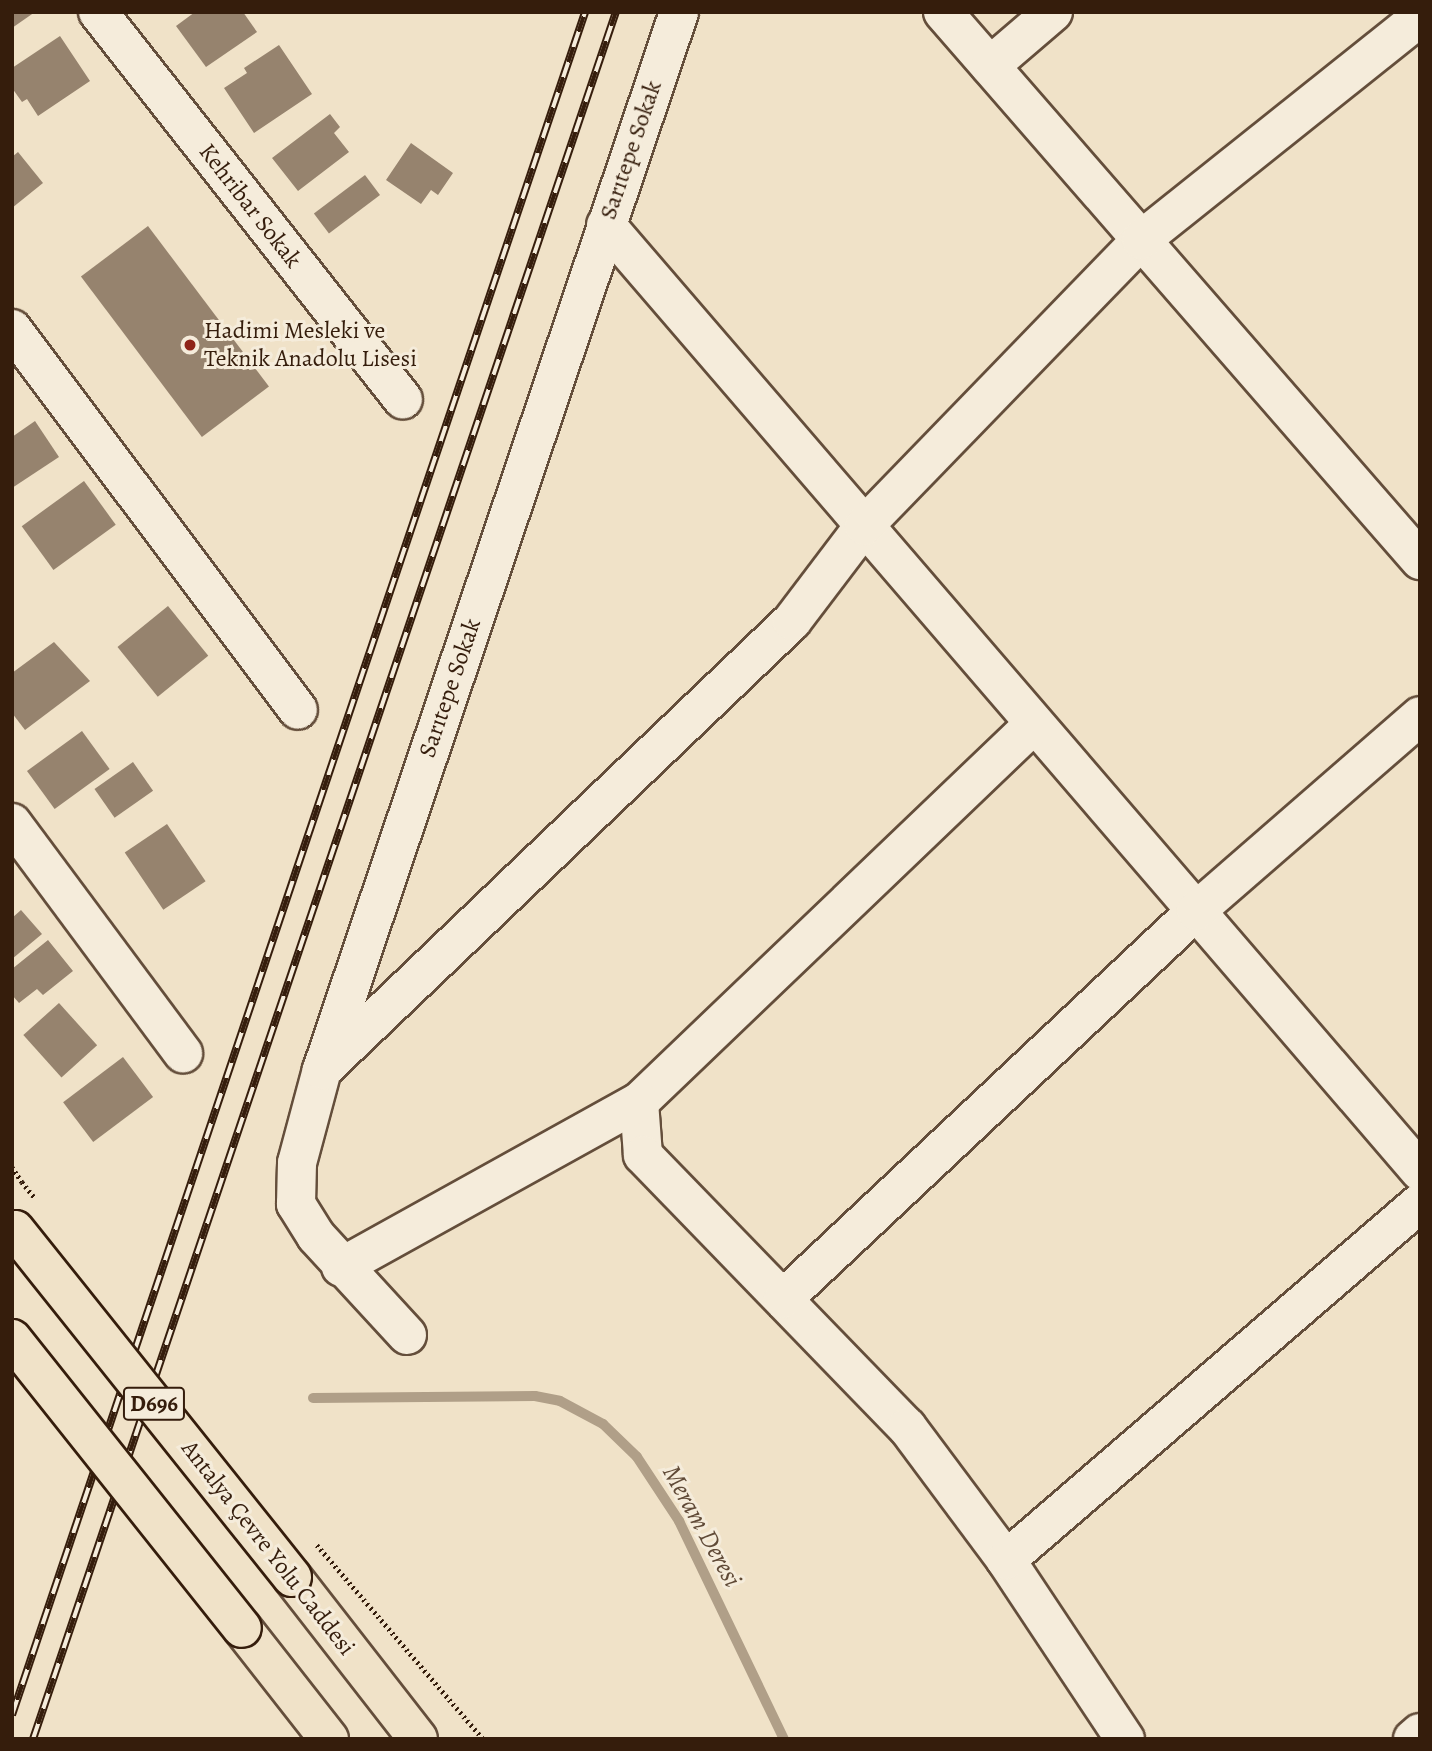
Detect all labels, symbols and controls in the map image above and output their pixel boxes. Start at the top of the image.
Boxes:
street label: Sarıtepe Sokak [594,77,668,223]
street label: Kehribar Sokak [192,138,308,274]
place label: Hadimi Mesleki ve Teknik Anadolu Lisesi [204,317,417,373]
marker: Hadimi Mesleki ve Teknik Anadolu Lisesi [182,337,198,353]
street label: Sarıtepe Sokak [413,615,487,761]
road number: D696 [122,1385,186,1424]
street label: Antalya Çevre Yolu Caddesi [175,1435,361,1661]
water label: Meram Deresi [656,1459,748,1593]

